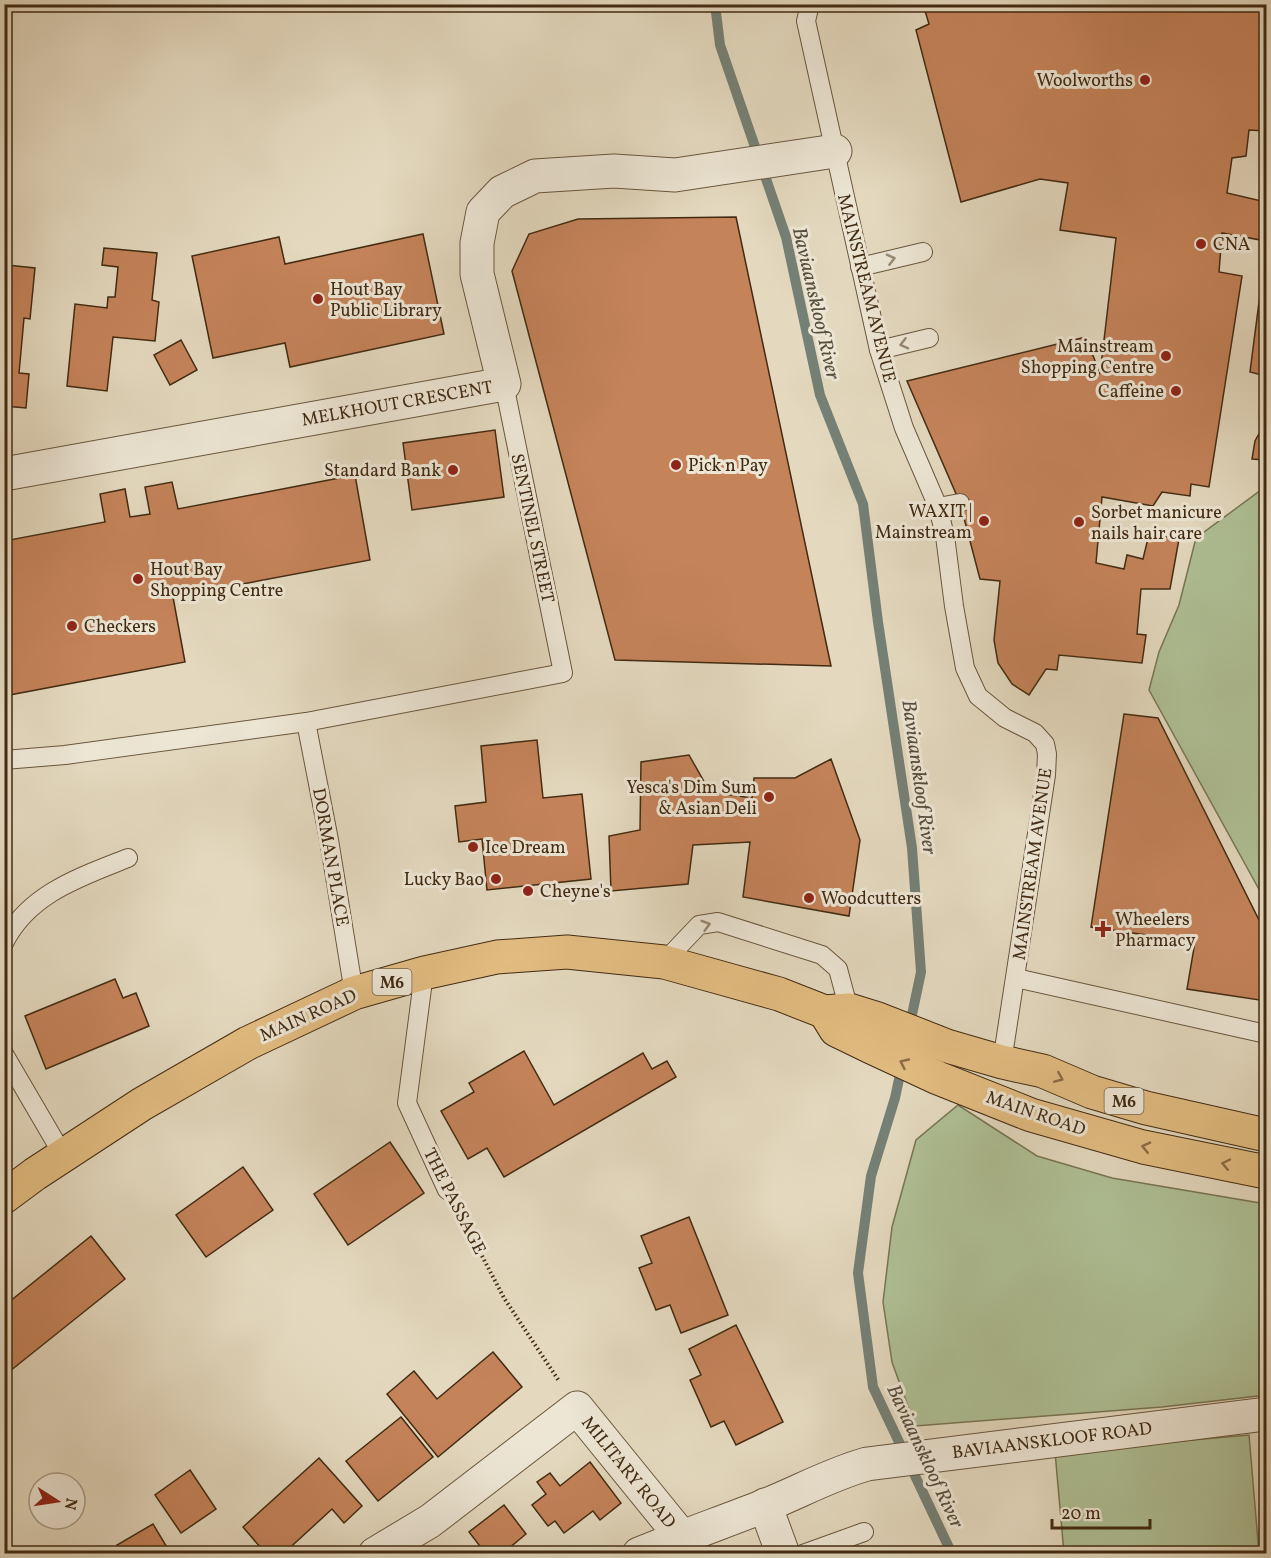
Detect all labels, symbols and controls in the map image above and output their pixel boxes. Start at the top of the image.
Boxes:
place label: Woolworths [1036,69,1133,94]
marker: Woolworths [1138,73,1152,87]
street label: MAINSTREAM AVENUE [830,191,901,386]
water label: Baviaanskloof River [784,224,846,383]
place label: CNA [1213,233,1251,258]
marker: CNA [1194,237,1208,251]
one-way arrow [886,254,896,267]
place label: Hout Bay Public Library [330,278,442,324]
marker: Hout Bay Public Library [311,292,325,306]
place label: Mainstream Shopping Centre [1021,335,1154,381]
one-way arrow [899,337,910,349]
marker: Mainstream Shopping Centre [1159,349,1173,363]
street label: MELKHOUT CRESCENT [300,375,495,434]
place label: Caffeine [1098,380,1164,405]
marker: Caffeine [1169,384,1183,398]
street label: SENTINEL STREET [504,451,560,606]
place label: Pick n Pay [688,454,768,479]
marker: Pick n Pay [669,458,683,472]
place label: Standard Bank [324,459,441,484]
marker: Standard Bank [446,463,460,477]
place label: WAXIT | Mainstream [875,500,972,546]
place label: Sorbet manicure nails hair care [1091,501,1222,547]
marker: WAXIT | Mainstream [977,514,991,528]
marker: Sorbet manicure nails hair care [1072,515,1086,529]
place label: Hout Bay Shopping Centre [150,558,283,604]
marker: Hout Bay Shopping Centre [131,572,145,586]
place label: Checkers [84,615,156,640]
marker: Checkers [65,619,79,633]
water label: Baviaanskloof River [893,698,943,857]
street label: MAINSTREAM AVENUE [1008,766,1059,962]
place label: Yesca's Dim Sum & Asian Deli [626,776,757,822]
street label: DORMAN PLACE [305,786,354,929]
marker: Yesca's Dim Sum & Asian Deli [762,790,776,804]
place label: Ice Dream [485,836,566,861]
marker: Ice Dream [466,840,480,854]
place label: Lucky Bao [404,868,484,893]
marker: Lucky Bao [489,872,503,886]
place label: Cheyne's [540,880,611,905]
marker: Cheyne's [521,884,535,898]
place label: Woodcutters [821,887,921,912]
marker: Woodcutters [802,891,816,905]
place label: Wheelers Pharmacy [1115,908,1196,954]
one-way arrow [701,920,711,932]
marker: Wheelers Pharmacy [1096,922,1110,936]
road number: M6 [372,969,412,995]
street label: MAIN ROAD [256,984,361,1049]
one-way arrow [900,1058,911,1070]
one-way arrow [1052,1071,1063,1083]
street label: MAIN ROAD [982,1086,1089,1143]
road number: M6 [1104,1088,1144,1114]
one-way arrow [1142,1142,1152,1155]
street label: THE PASSAGE [416,1144,491,1259]
one-way arrow [1221,1158,1231,1171]
water label: Baviaanskloof River [879,1380,970,1534]
street label: MILITARY ROAD [575,1412,681,1534]
street label: BAVIAANSKLOOF ROAD [951,1417,1154,1466]
north arrow [27,1471,87,1531]
scale bar [1052,1492,1150,1530]
text: N [58,1496,82,1512]
text: 20 m [1061,1502,1101,1527]

